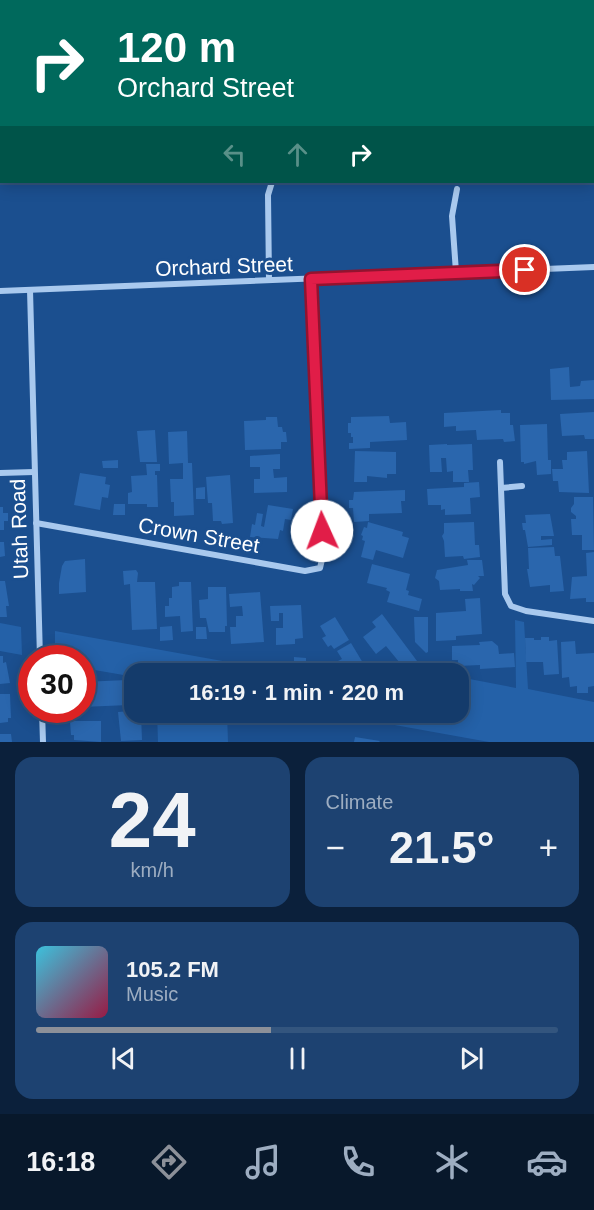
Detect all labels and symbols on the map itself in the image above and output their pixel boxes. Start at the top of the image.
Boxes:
pin [499,244,550,295]
street label: Orchard Street [155,252,293,280]
street label: Utah Road [6,478,32,580]
position arrow [290,499,354,563]
street label: Crown Street [137,513,262,557]
speed limit sign: 30 [18,645,96,723]

